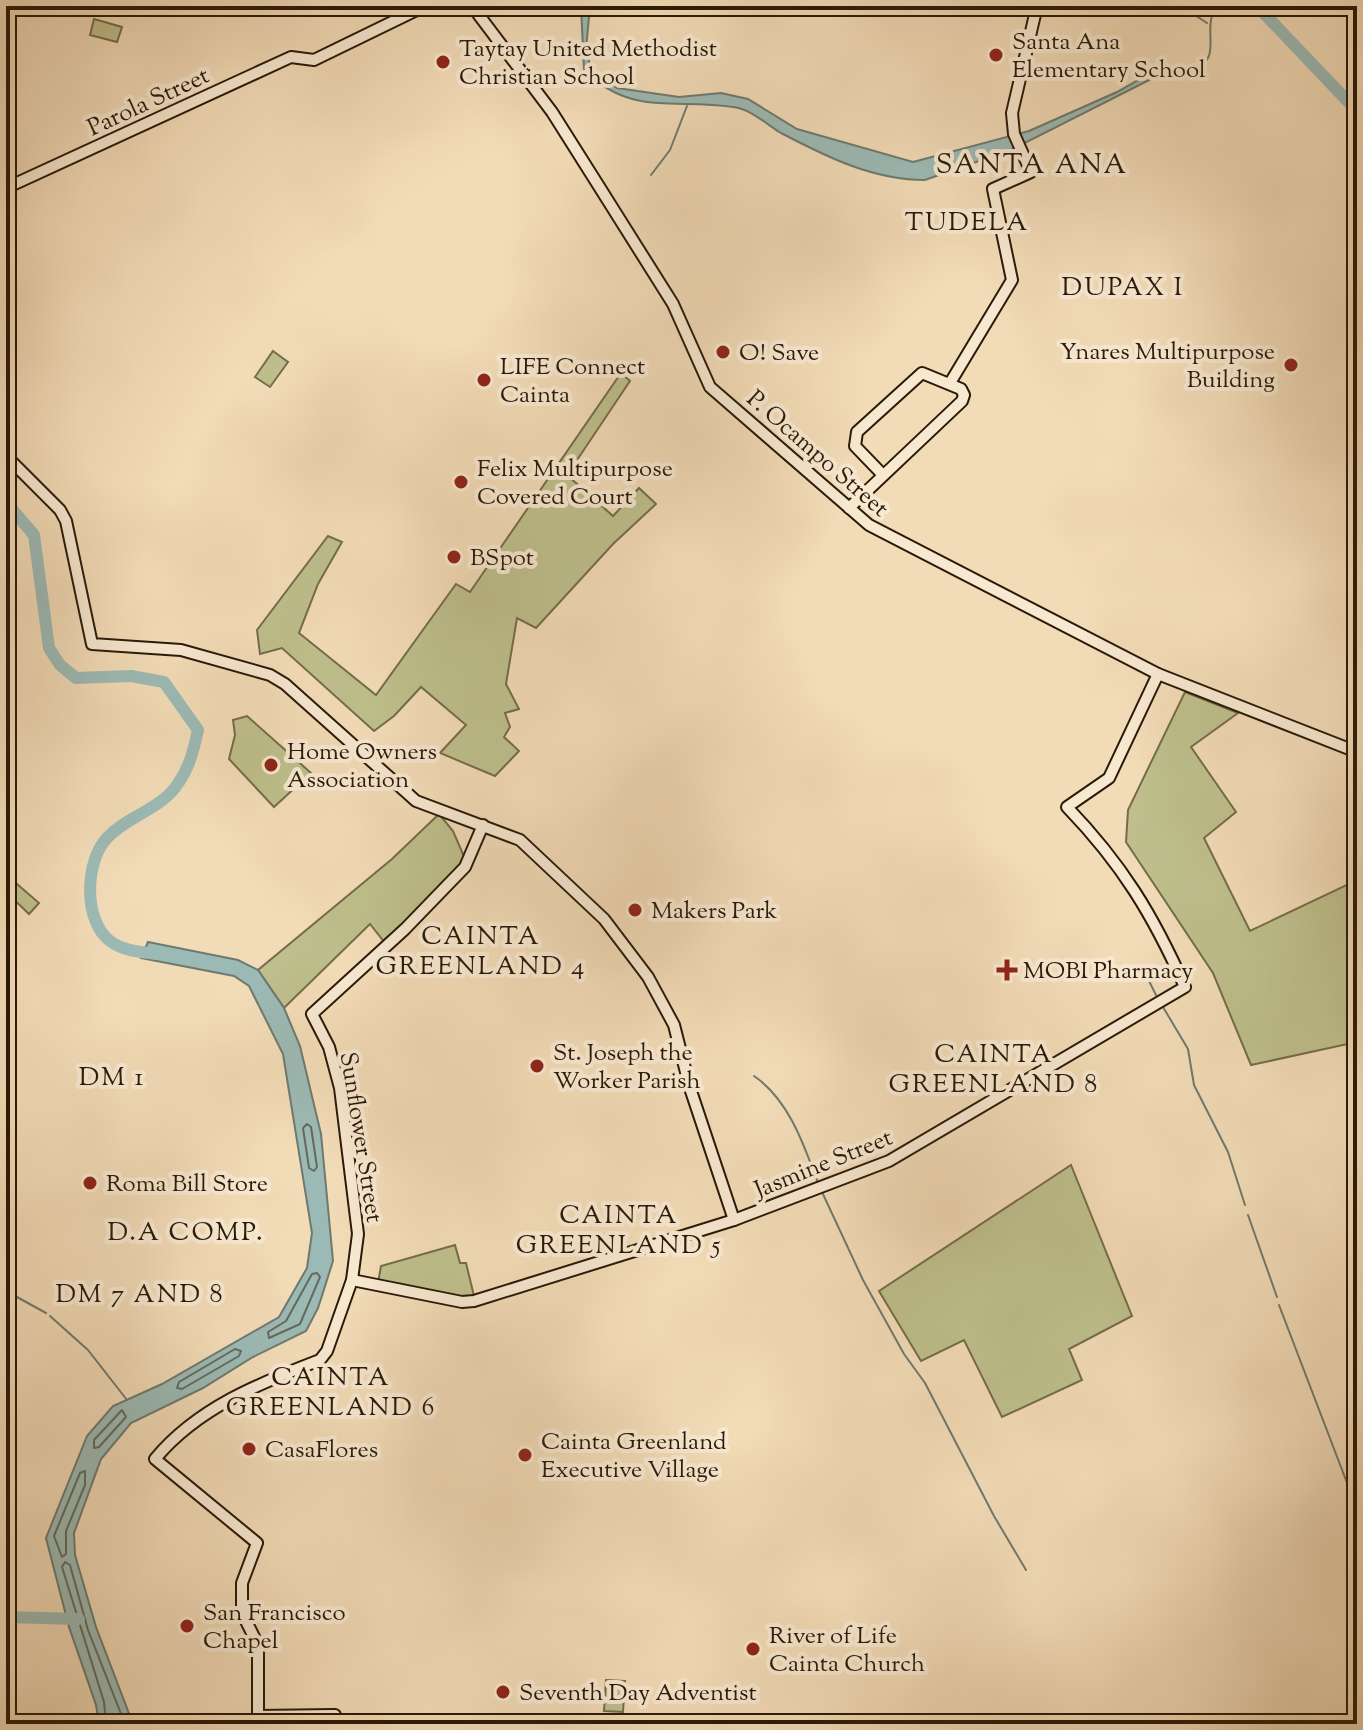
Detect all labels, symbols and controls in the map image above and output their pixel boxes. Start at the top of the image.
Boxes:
place label: Santa Ana Elementary School [1012,26,1206,88]
place label: Taytay United Methodist Christian School [459,33,717,95]
marker: Santa Ana Elementary School [987,46,1005,64]
marker: Taytay United Methodist Christian School [434,53,452,71]
street label: Parola Street [82,60,215,146]
district label: SANTA ANA [936,146,1128,186]
district label: TUDELA [905,205,1029,242]
district label: DUPAX I [1062,270,1184,307]
place label: Ynares Multipurpose Building [1060,336,1275,398]
place label: O! Save [739,337,819,371]
marker: O! Save [714,343,732,361]
place label: LIFE Connect Cainta [500,351,645,413]
marker: Ynares Multipurpose Building [1282,356,1300,374]
marker: LIFE Connect Cainta [475,371,493,389]
street label: P. Ocampo Street [738,383,895,526]
place label: Felix Multipurpose Covered Court [477,453,673,515]
marker: Felix Multipurpose Covered Court [452,473,470,491]
place label: BSpot [470,542,534,576]
marker: BSpot [445,548,463,566]
place label: Home Owners Association [287,736,437,798]
marker: Home Owners Association [262,756,280,774]
place label: Makers Park [651,895,777,929]
marker: Makers Park [626,901,644,919]
district label: CAINTA GREENLAND 4 [376,919,586,986]
place label: MOBI Pharmacy [1023,955,1193,989]
marker: MOBI Pharmacy [998,961,1016,979]
place label: St. Joseph the Worker Parish [553,1037,701,1099]
district label: CAINTA GREENLAND 8 [889,1037,1099,1104]
street label: Sunflower Street [330,1050,390,1225]
marker: St. Joseph the Worker Parish [528,1057,546,1075]
district label: DM 1 [79,1060,145,1097]
street label: Jasmine Street [748,1122,898,1209]
place label: Roma Bill Store [106,1168,268,1202]
marker: Roma Bill Store [81,1174,99,1192]
district label: CAINTA GREENLAND 5 [516,1198,722,1265]
district label: D.A COMP. [107,1215,265,1252]
district label: DM 7 AND 8 [55,1277,225,1314]
district label: CAINTA GREENLAND 6 [226,1360,436,1427]
place label: Cainta Greenland Executive Village [541,1426,727,1488]
place label: CasaFlores [265,1434,378,1468]
marker: CasaFlores [240,1440,258,1458]
marker: Cainta Greenland Executive Village [516,1446,534,1464]
place label: San Francisco Chapel [203,1597,346,1659]
marker: San Francisco Chapel [178,1617,196,1635]
place label: River of Life Cainta Church [769,1620,925,1682]
marker: River of Life Cainta Church [744,1640,762,1658]
place label: Seventh Day Adventist [519,1677,757,1711]
marker: Seventh Day Adventist [494,1683,512,1701]

